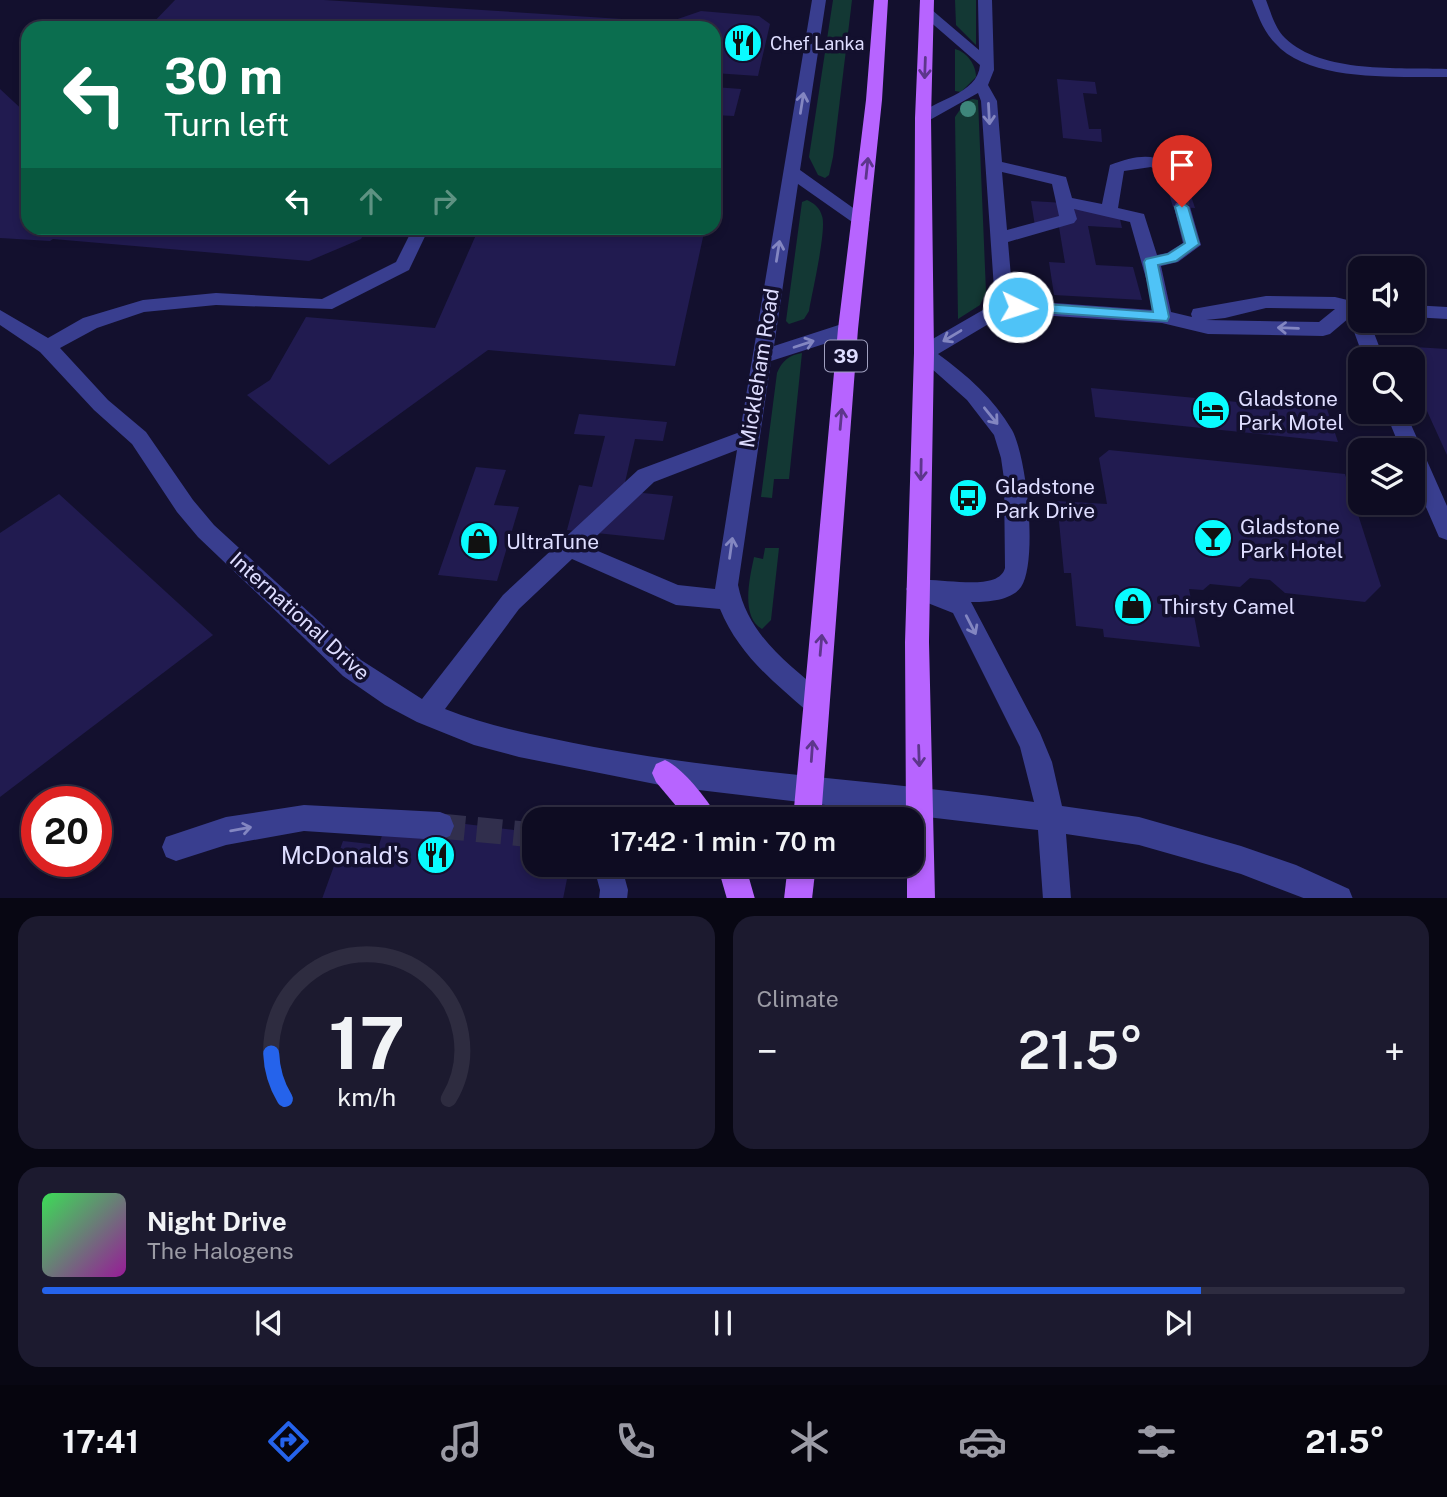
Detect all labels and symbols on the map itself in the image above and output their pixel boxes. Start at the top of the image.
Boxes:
restaurant icon: Chef Lanka [722,22,764,64]
place label: Chef Lanka [770,33,864,54]
one-way arrow [918,56,931,79]
one-way arrow [796,92,809,115]
one-way arrow [983,102,996,125]
pin [1152,135,1212,207]
one-way arrow [861,157,874,180]
one-way arrow [772,240,785,263]
position arrow [981,270,1055,344]
street label: Mickleham Road [734,286,784,450]
one-way arrow [1277,321,1300,334]
one-way arrow [943,329,963,343]
one-way arrow [793,336,815,349]
road number: 39 [825,340,867,372]
place label: Gladstone Park Motel [1238,386,1344,435]
hotel icon: Gladstone Park Motel [1190,389,1232,431]
one-way arrow [983,407,998,425]
one-way arrow [835,408,848,430]
one-way arrow [915,458,928,481]
place label: Gladstone Park Drive [995,474,1095,523]
bus stop icon: Gladstone Park Drive [947,477,989,519]
place label: Gladstone Park Hotel [1240,514,1343,563]
bar icon: Gladstone Park Hotel [1192,517,1234,559]
shop icon: UltraTune [458,520,500,562]
place label: UltraTune [506,529,599,554]
one-way arrow [724,537,737,560]
street label: International Drive [225,547,375,685]
shop icon: Thirsty Camel [1112,585,1154,627]
place label: Thirsty Camel [1160,594,1295,619]
one-way arrow [965,614,979,635]
one-way arrow [815,634,828,657]
one-way arrow [806,741,819,763]
one-way arrow [913,744,926,767]
speed limit sign: 20 [21,786,112,877]
one-way arrow [229,822,252,835]
restaurant icon: McDonald's [415,834,457,876]
place label: McDonald's [281,841,409,869]

